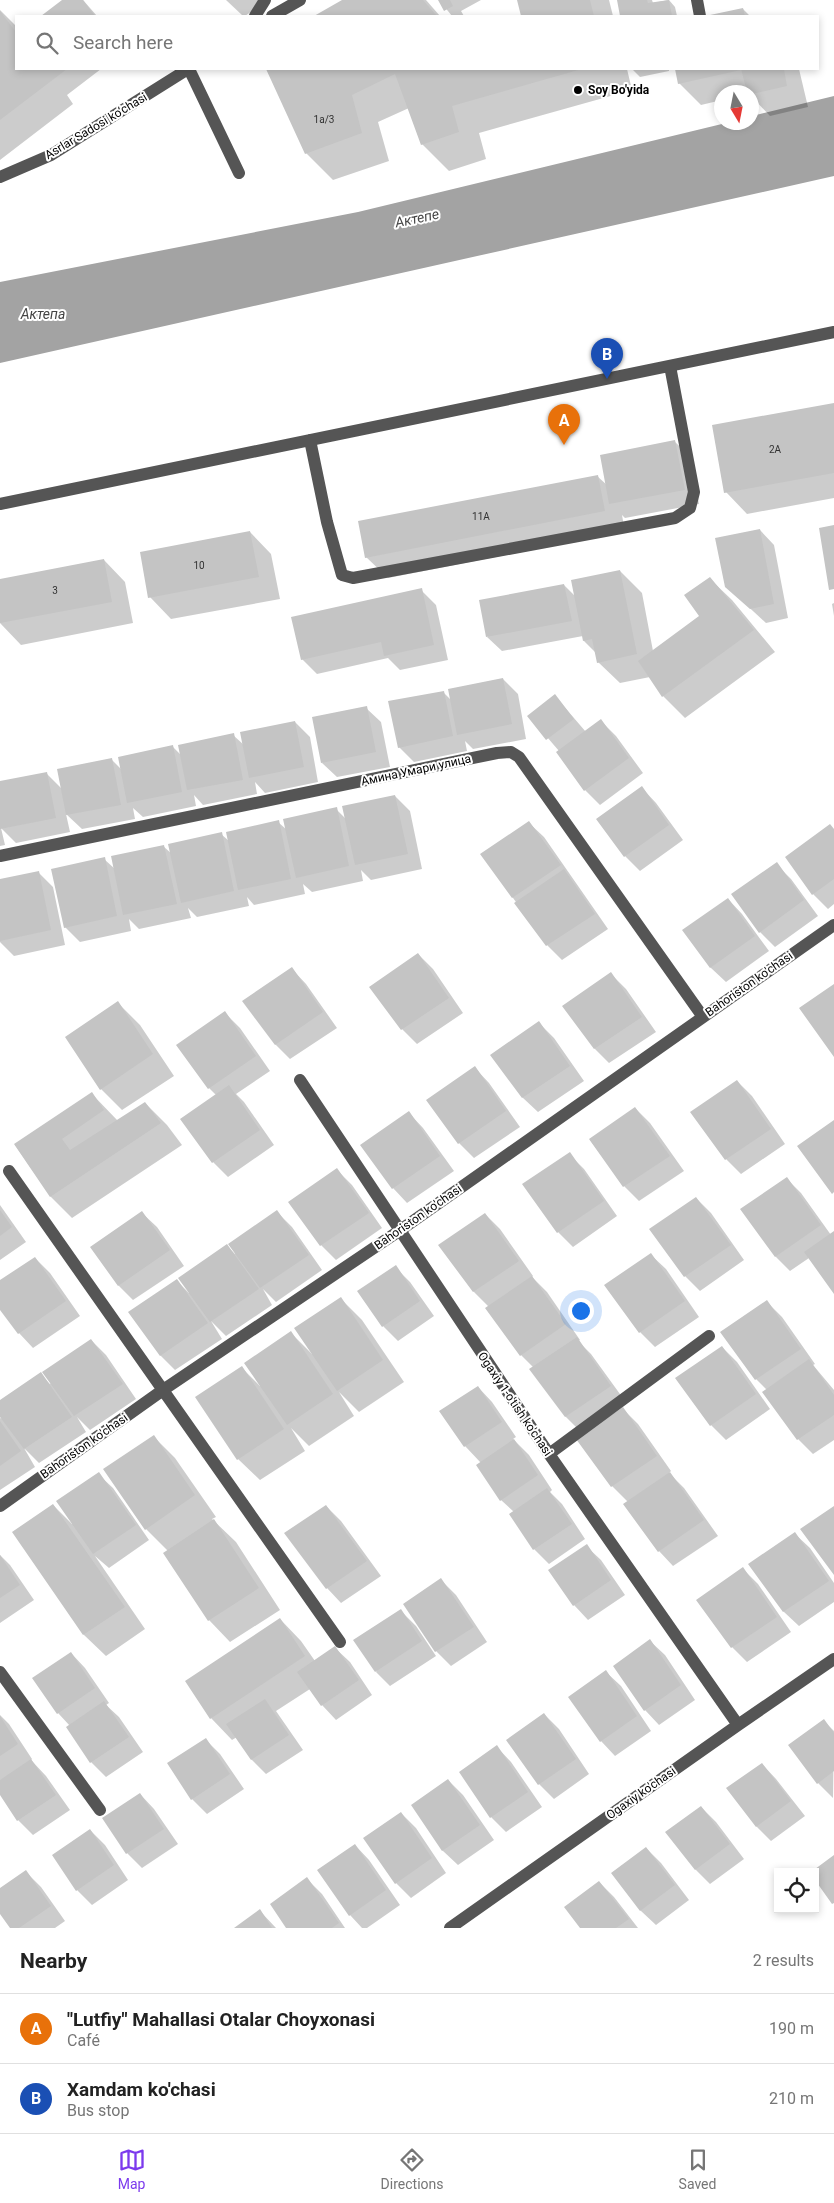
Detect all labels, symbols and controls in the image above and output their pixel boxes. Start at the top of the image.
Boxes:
search box [15,15,819,70]
icon: search [33,29,61,57]
text: Search here [73,31,173,54]
place label: Soy Bo'yida [588,83,650,97]
marker: Soy Bo'yida [572,84,584,96]
north arrow [714,85,759,130]
street label: Asrlar Sadosi ko‘chasi [42,90,150,162]
house number: 1a/3 [314,114,334,125]
water label: Актепе [393,206,440,231]
water label: Актепа [20,306,65,322]
pin: B [591,338,623,379]
pin: A [548,404,580,445]
house number: 2A [769,444,782,455]
house number: 11А [472,511,490,522]
house number: 10 [193,560,205,571]
house number: 3 [52,585,58,596]
street label: Амина Умари улица [360,752,472,788]
street label: Bahoriston ko'chasi [703,949,795,1019]
street label: Bahoriston ko'chasi [372,1182,464,1252]
your location [568,1298,594,1324]
street label: Ogaxiy 1-o'tish ko'chasi [475,1349,555,1459]
street label: Bahoriston ko'chasi [38,1411,130,1481]
street label: Ogaxiy ko'chasi [604,1764,678,1822]
map controls [774,1868,819,1913]
button: locate [774,1868,819,1913]
text: Nearby [20,1949,87,1973]
text: 2 results [753,1951,814,1970]
text: "Lutfiy" Mahallasi Otalar Choyxonasi [67,2008,375,2031]
text: A [31,2019,41,2038]
text: 190 m [769,2019,814,2038]
text: Café [67,2031,100,2050]
text: Xamdam ko'chasi [67,2078,216,2101]
text: B [31,2089,41,2108]
text: 210 m [769,2089,814,2108]
text: Bus stop [67,2101,129,2120]
tab: Map [118,2146,146,2192]
tab: Directions [381,2146,444,2192]
tab: Saved [679,2146,716,2192]

